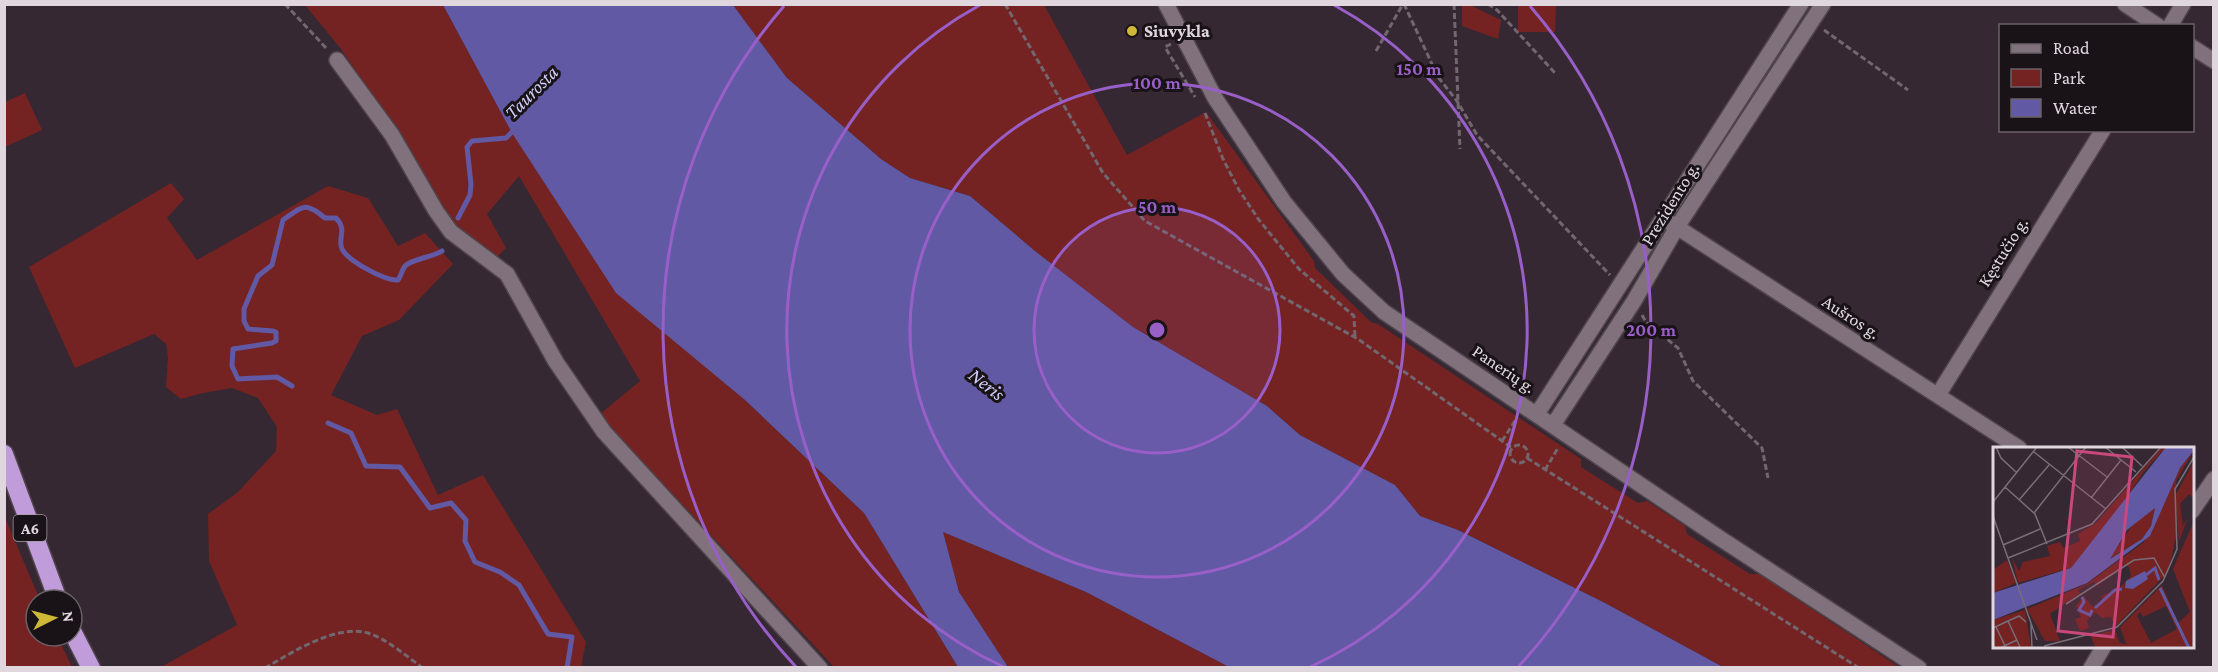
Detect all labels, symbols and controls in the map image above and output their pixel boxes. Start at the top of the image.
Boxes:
place label: Siuvykla [1144,21,1210,41]
marker: Siuvykla [1125,24,1139,38]
legend [1999,24,2194,132]
text: Road [2053,38,2090,58]
text: 150 m [1396,59,1442,79]
water label: Taurosta [500,61,562,123]
text: Park [2053,68,2085,88]
text: 100 m [1133,73,1181,93]
text: Water [2053,98,2098,118]
street label: Prezidento g. [1637,159,1703,249]
text: 50 m [1138,197,1177,217]
street label: Kęstučio g. [1974,214,2032,290]
street label: Aušros g. [1818,291,1884,343]
centre of rings [1147,320,1167,340]
text: 200 m [1626,320,1677,340]
street label: Panerių g. [1469,341,1539,397]
water label: Neris [965,363,1010,405]
inset map [1993,447,2194,648]
road number: A6 [14,515,46,541]
north arrow [24,588,84,648]
text: N [59,610,77,623]

